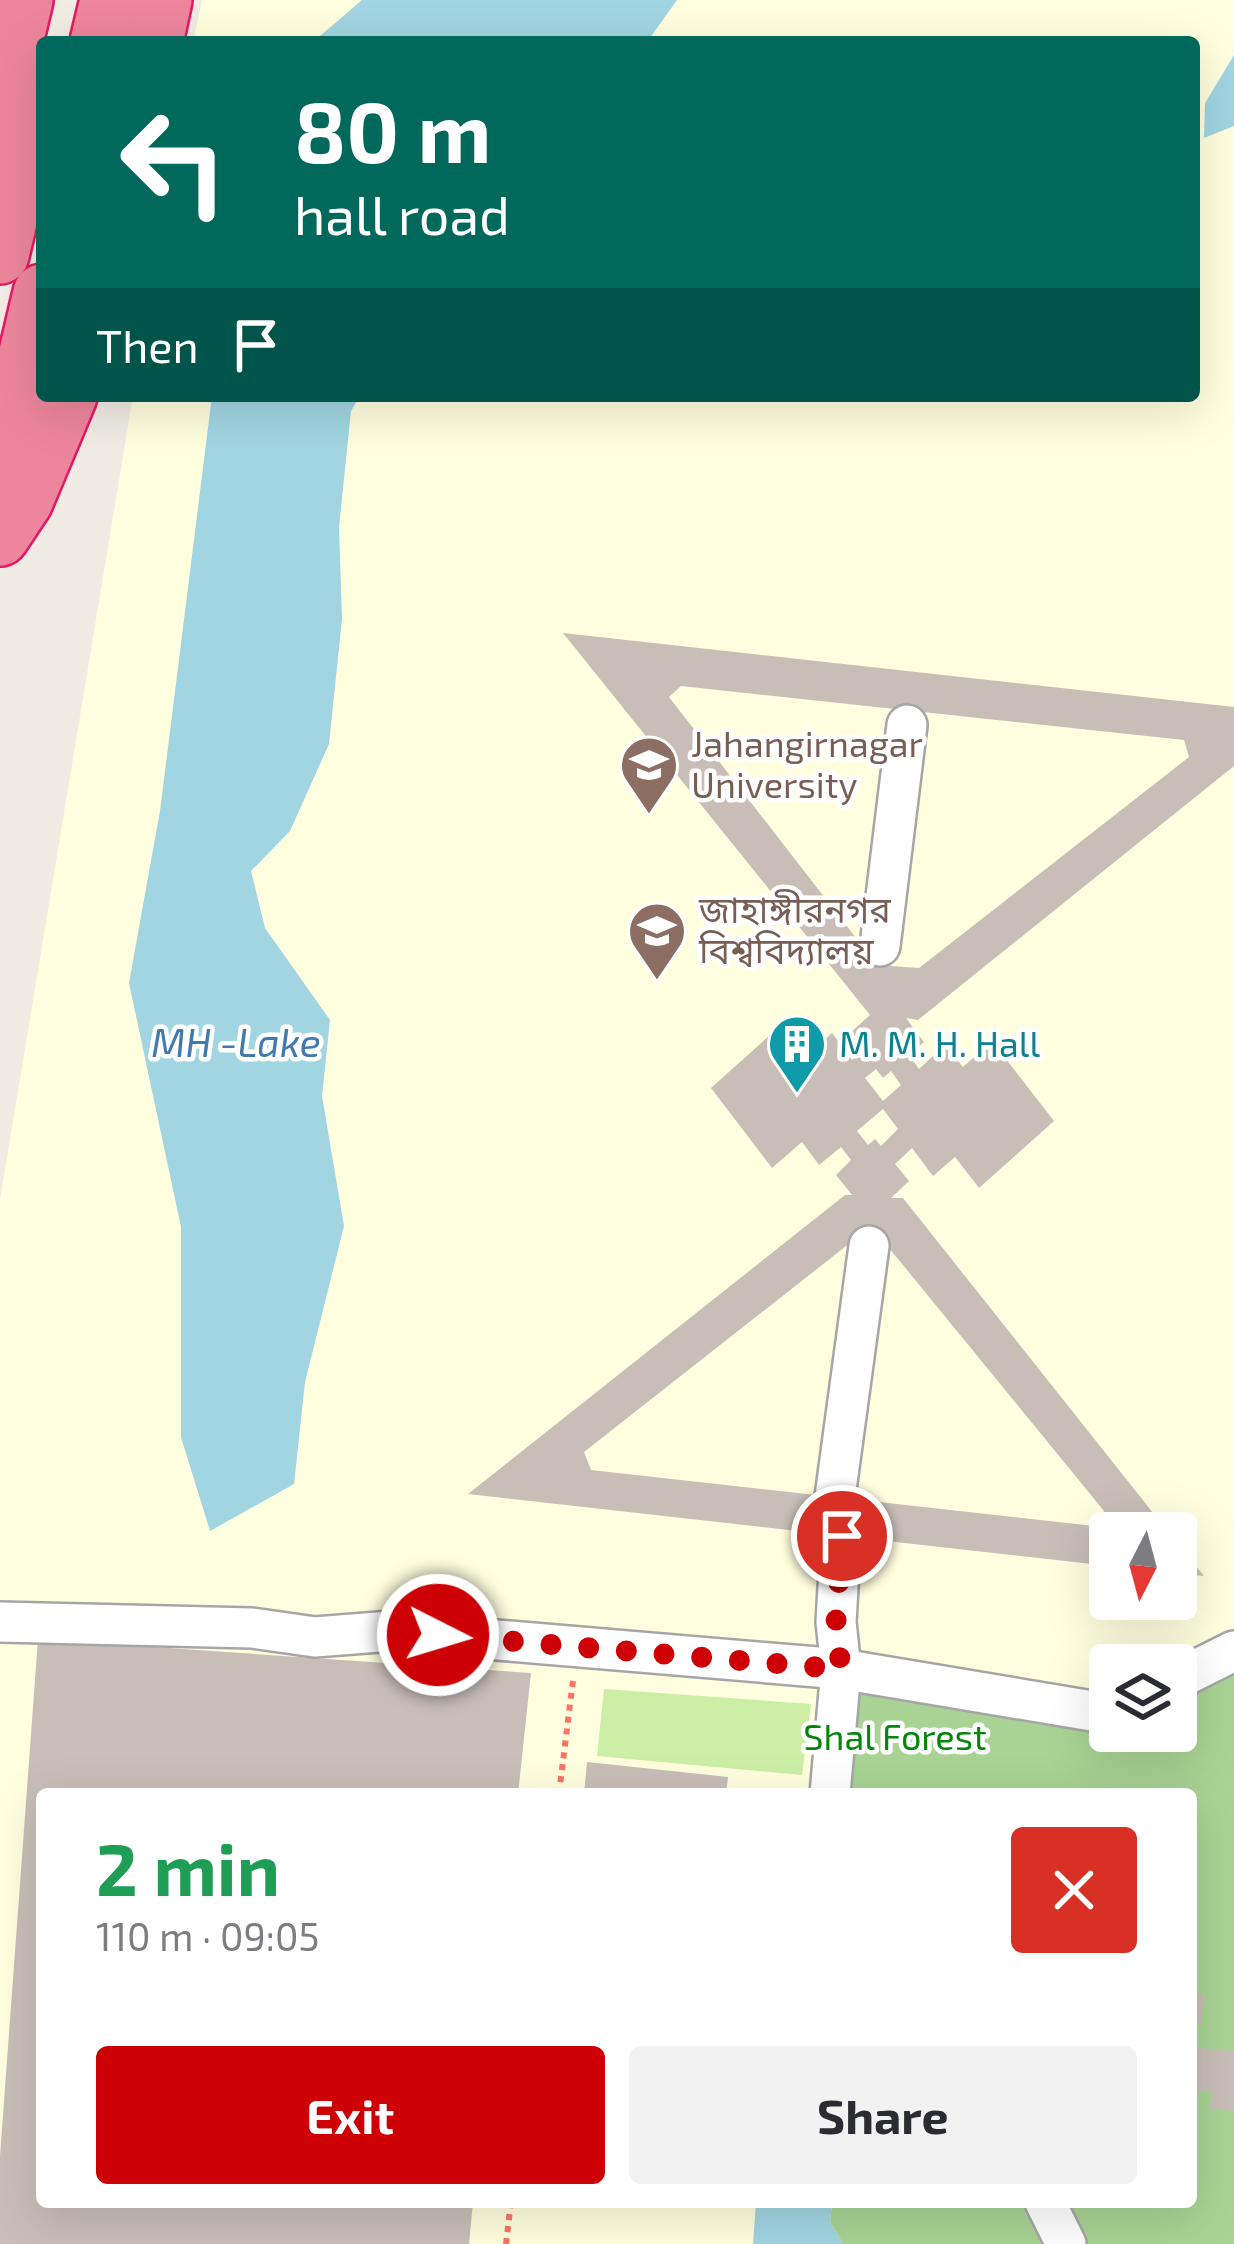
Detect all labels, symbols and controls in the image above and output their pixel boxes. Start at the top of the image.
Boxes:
text: 80 m [294,79,491,180]
icon: left [96,84,252,240]
text: hall road [294,181,510,246]
icon: arrive [223,312,289,378]
text: Then [96,318,199,372]
place label: Jahangirnagar University [691,721,923,805]
school or university icon: Jahangirnagar University [618,734,680,816]
place label: জাহাঙ্গীরনগর বিশ্ববিদ্যালয় [698,887,891,971]
school or university icon: জাহাঙ্গীরনগর বিশ্ববিদ্যালয় [626,900,688,982]
building icon: M. M. H. Hall [766,1013,828,1095]
water label: MH -Lake [151,1018,321,1065]
place label: M. M. H. Hall [839,1021,1041,1064]
pin [791,1485,893,1587]
icon: arrive [809,1503,875,1569]
north arrow [1089,1512,1197,1620]
map controls [1089,1512,1197,1752]
position arrow [375,1572,501,1698]
button: layers [1089,1644,1197,1752]
park label: Shal Forest [803,1714,987,1757]
text: 2 min [96,1824,280,1910]
button: close [1011,1827,1137,1953]
text: 110 m · 09:05 [96,1912,319,1959]
button: Exit [96,2046,605,2184]
button: Share [629,2046,1137,2184]

